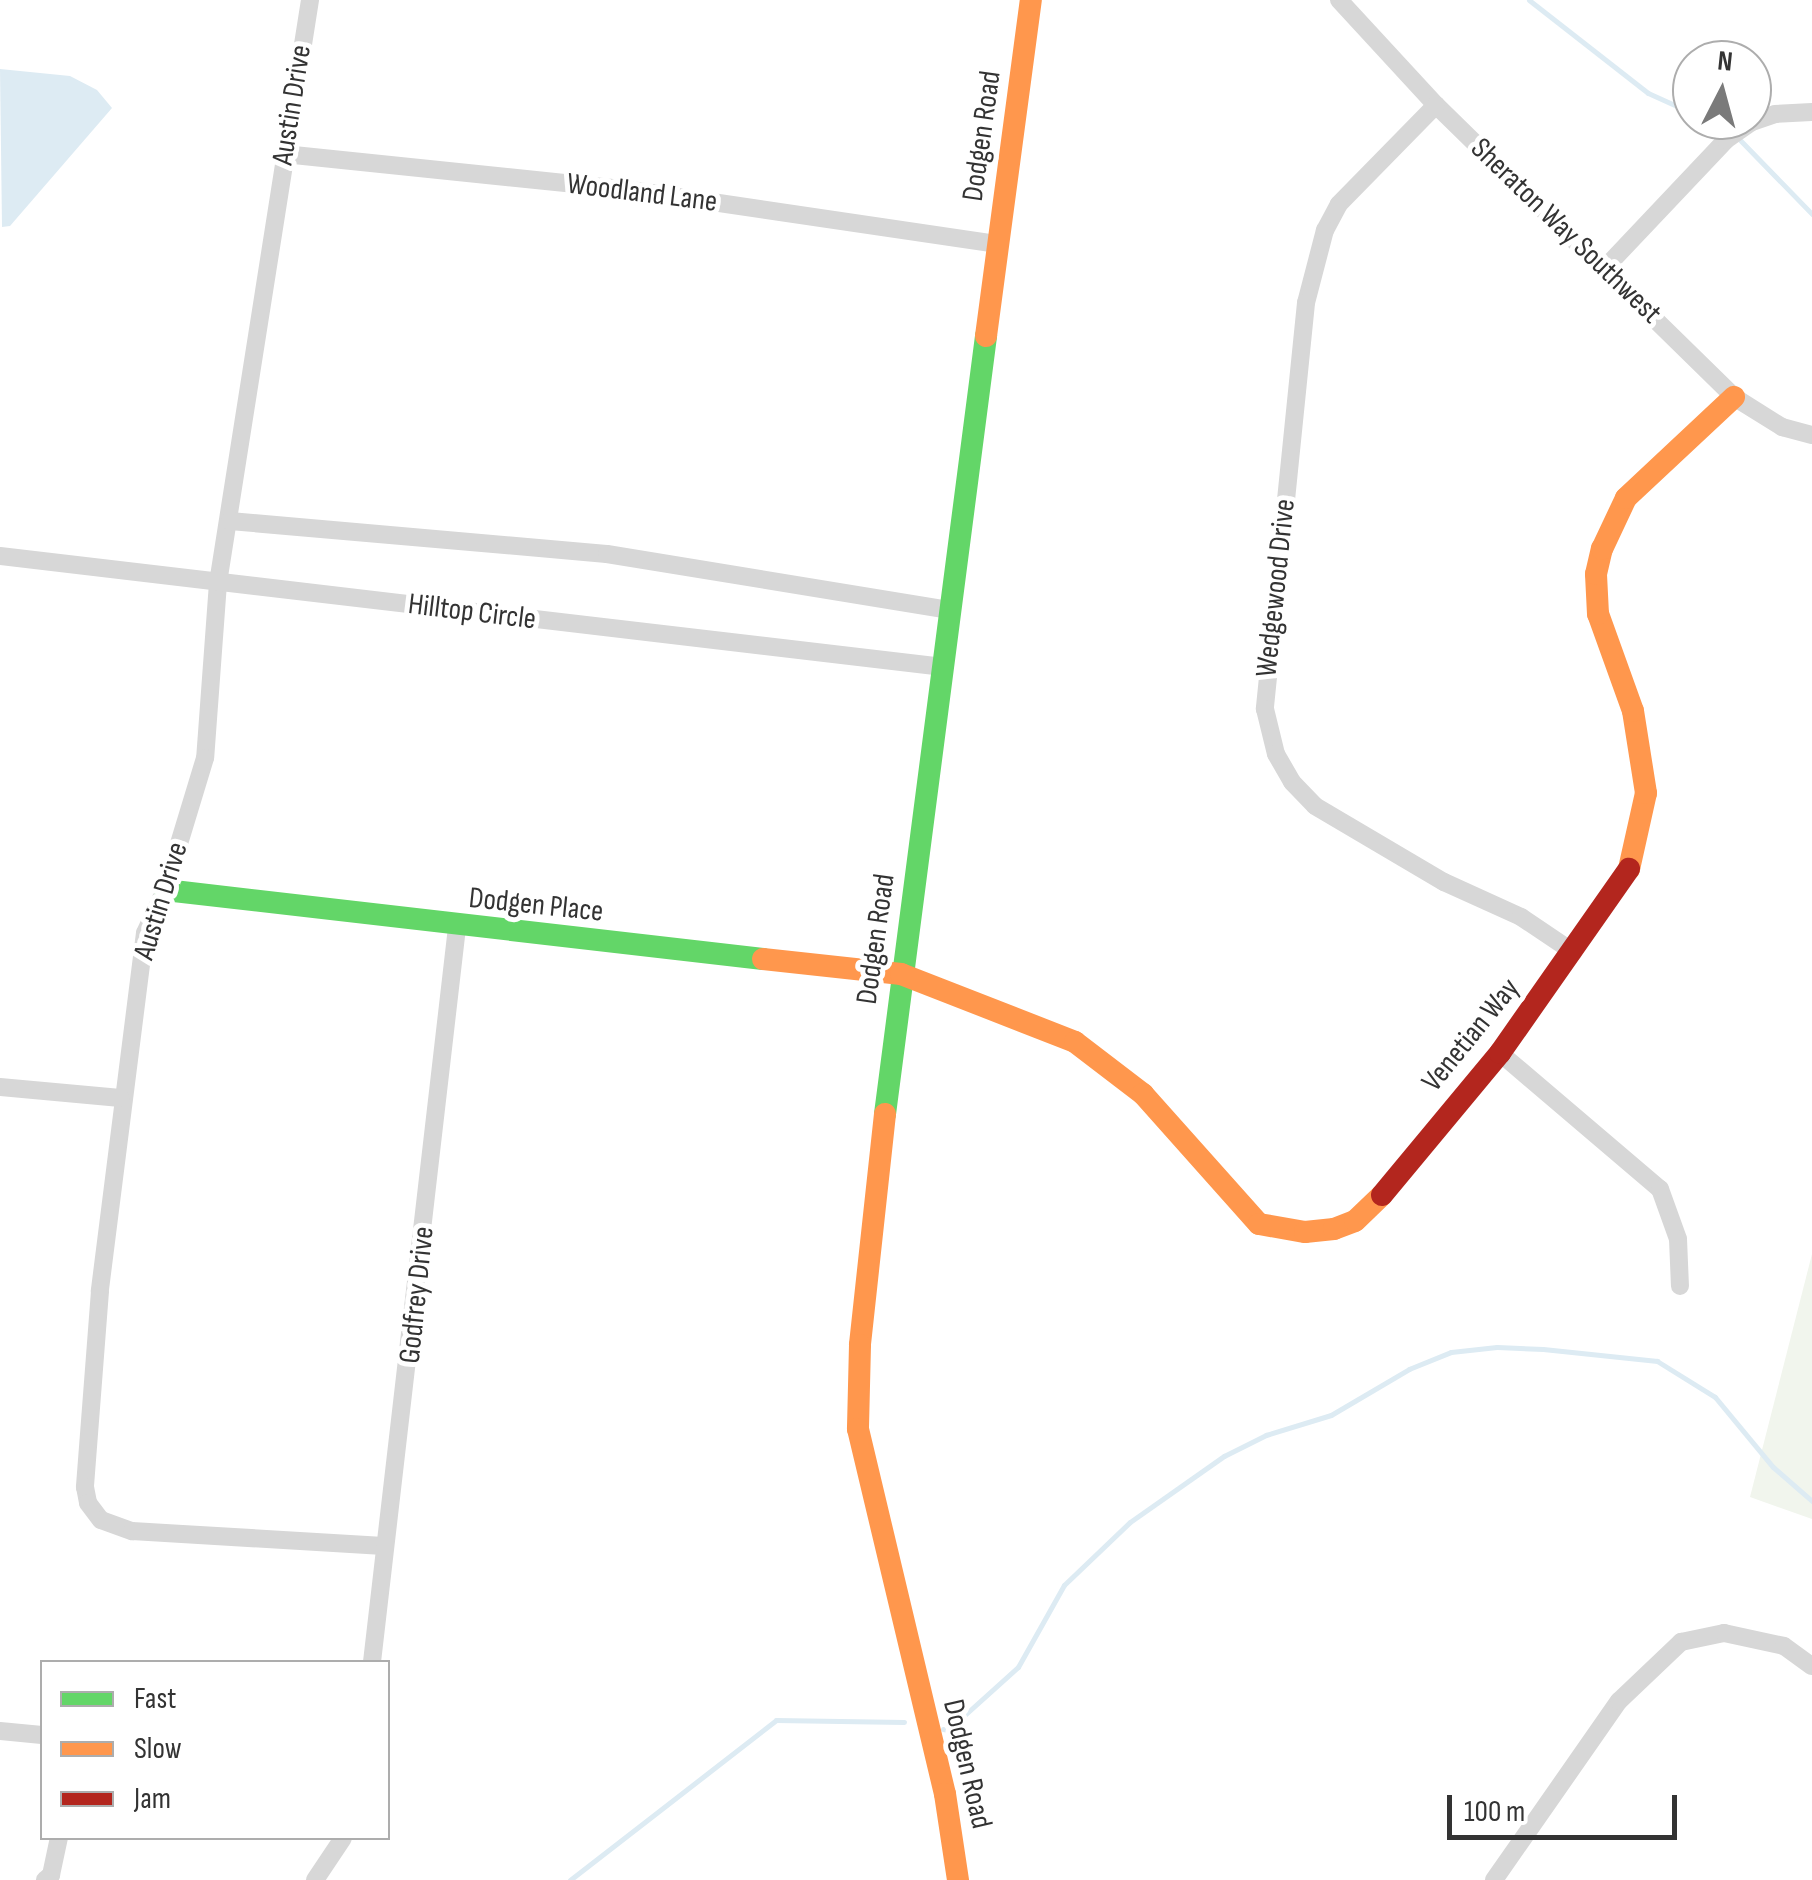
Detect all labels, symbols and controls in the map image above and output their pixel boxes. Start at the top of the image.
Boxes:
north arrow [1672,40,1772,140]
street label: Austin Drive [265,42,319,168]
text: N [1716,44,1734,79]
street label: Dodgen Road [955,69,1009,203]
street label: Sheraton Way Southwest [1463,131,1669,331]
street label: Woodland Lane [565,166,719,220]
street label: Wedgewood Drive [1249,497,1303,679]
street label: Hilltop Circle [406,586,538,638]
street label: Austin Drive [126,838,196,964]
street label: Dodgen Road [849,872,903,1006]
street label: Dodgen Place [467,880,605,930]
street label: Venetian Way [1415,971,1527,1099]
street label: Godfrey Drive [392,1225,442,1365]
legend [40,1660,390,1840]
text: Fast [134,1681,176,1717]
street label: Dodgen Road [935,1696,999,1832]
text: Slow [134,1731,182,1767]
scale bar [1452,1775,1682,1837]
text: Jam [134,1781,171,1817]
text: 100 m [1464,1794,1525,1830]

